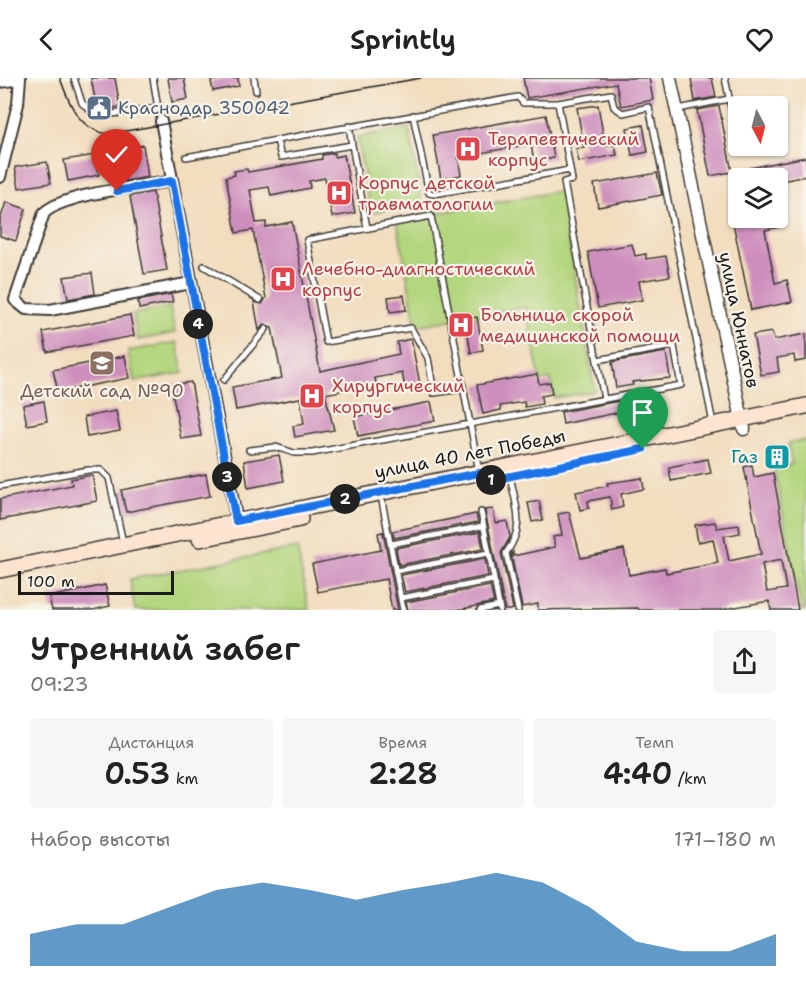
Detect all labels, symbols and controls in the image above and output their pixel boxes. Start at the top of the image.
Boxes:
text: Sprintly [350,21,456,58]
icon: back [30,23,63,56]
icon: heart [743,23,776,56]
public building icon: Краснодар 350042 [84,93,114,123]
place label: Краснодар 350042 [118,96,290,120]
north arrow [728,96,788,156]
map controls [728,96,788,228]
place label: Терапевтический корпус [488,127,640,172]
pin [91,129,142,191]
hospital icon: Терапевтический корпус [453,134,483,164]
icon: check [100,138,133,171]
button: layers [728,168,788,228]
place label: Корпус детской травматологии [358,171,496,216]
hospital icon: Корпус детской травматологии [324,178,354,208]
street label: улица Юннатов [713,250,765,390]
place label: Лечебно-диагностический корпус [302,257,536,302]
hospital icon: Лечебно-диагностический корпус [268,264,298,294]
place label: Больница скорой медицинской помощи [480,303,681,348]
pin: 4 [183,309,213,339]
hospital icon: Больница скорой медицинской помощи [446,310,476,340]
text: 4 [192,313,204,334]
school or university icon: Детский сад №90 [87,348,117,378]
place label: Хирургический корпус [332,374,465,419]
place label: Детский сад №90 [20,379,184,403]
hospital icon: Хирургический корпус [297,381,327,411]
pin [617,387,668,449]
icon: arrive [626,396,659,429]
street label: улица 40 лет Победы [372,424,568,484]
building icon: Газ [762,442,792,472]
place label: Газ [731,445,758,469]
pin: 3 [212,462,242,492]
pin: 1 [476,465,506,495]
text: 3 [221,466,233,487]
text: 1 [487,469,495,490]
pin: 2 [330,484,360,514]
text: 2 [339,488,351,509]
scale bar [18,568,174,596]
text: 100 m [27,571,75,592]
text: Утренний забег [30,626,300,671]
button: share [713,630,776,693]
text: 09:23 [30,671,88,697]
text: Дистанция [108,732,194,753]
text: Время [379,732,427,753]
text: Темп [635,732,674,753]
text: 0.53 [104,753,170,794]
text: 2:28 [368,753,438,794]
text: 4:40 [603,753,673,794]
text: km [170,768,198,789]
text: /km [673,768,707,789]
text: Набор высоты [30,826,170,852]
text: 171–180 m [674,826,776,852]

